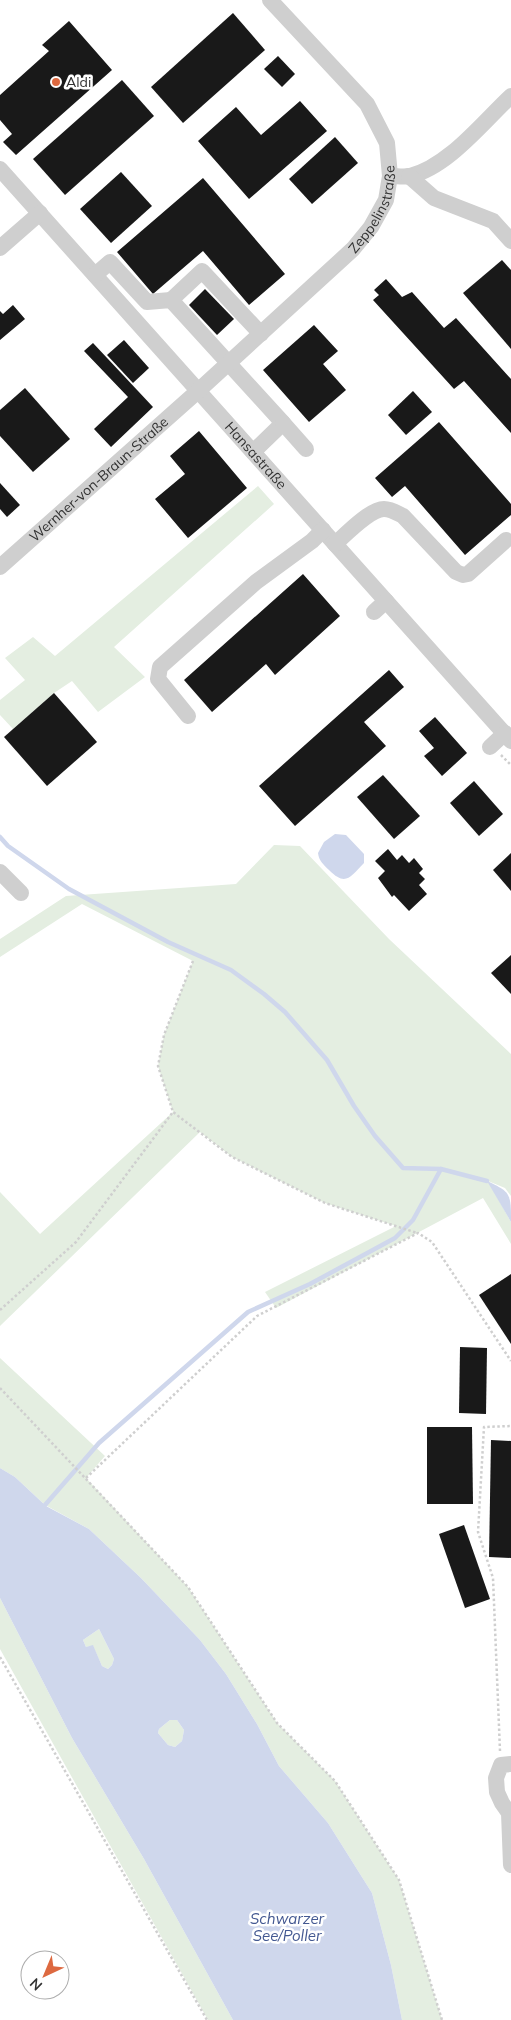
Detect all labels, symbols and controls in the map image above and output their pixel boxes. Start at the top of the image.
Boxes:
place label: Aldi [66,73,91,91]
marker: Aldi [50,76,62,88]
street label: Zeppelinstraße [344,165,399,257]
street label: Wernher-von-Braun-Straße [25,413,172,546]
street label: Hansastraße [221,418,291,493]
water label: Schwarzer See/Poller [250,1909,325,1945]
north arrow [20,1950,70,2000]
text: N [26,1974,46,1994]

